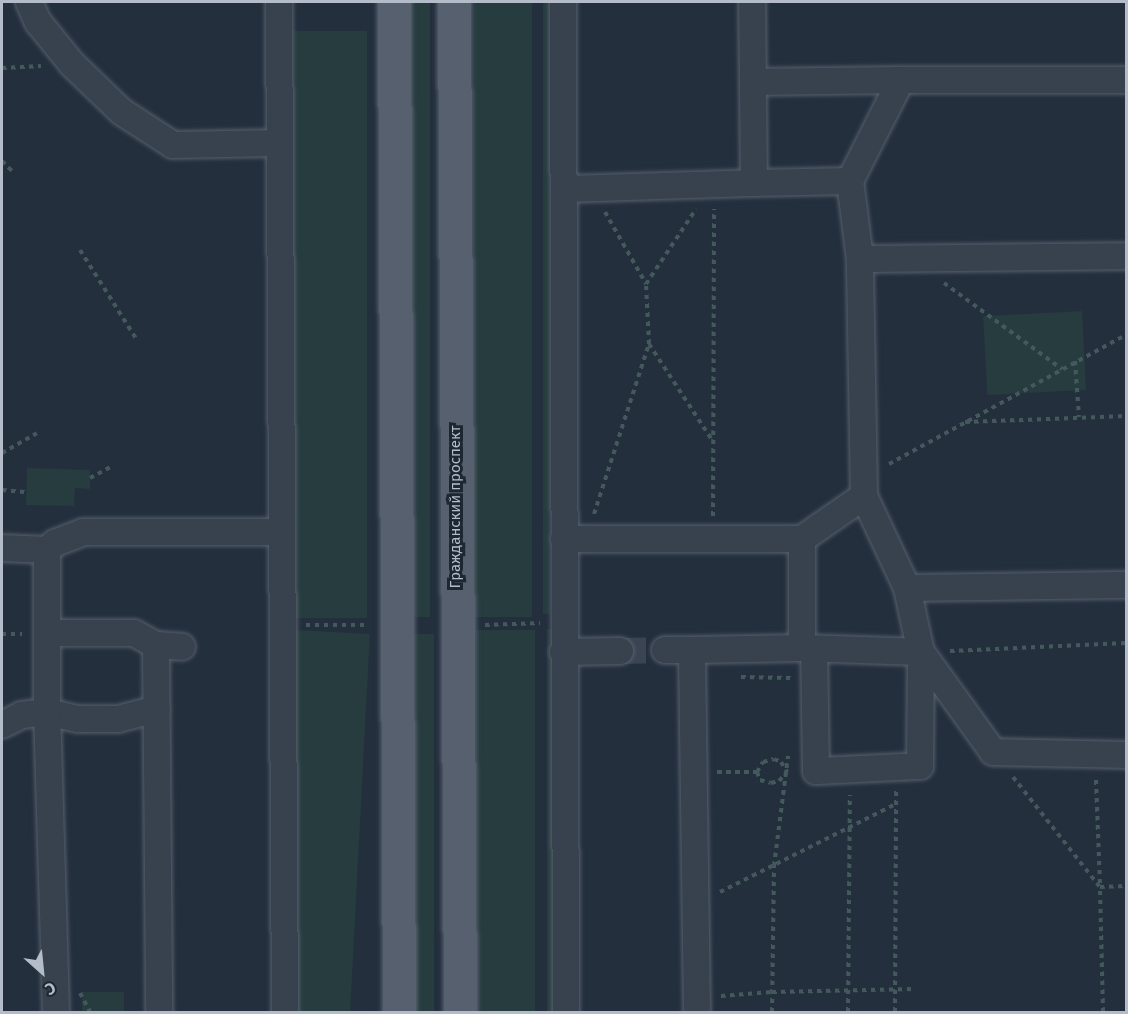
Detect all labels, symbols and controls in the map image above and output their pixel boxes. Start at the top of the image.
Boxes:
street label: Гражданский проспект [447,426,465,588]
north arrow [12,942,72,1002]
text: С [42,978,59,999]

